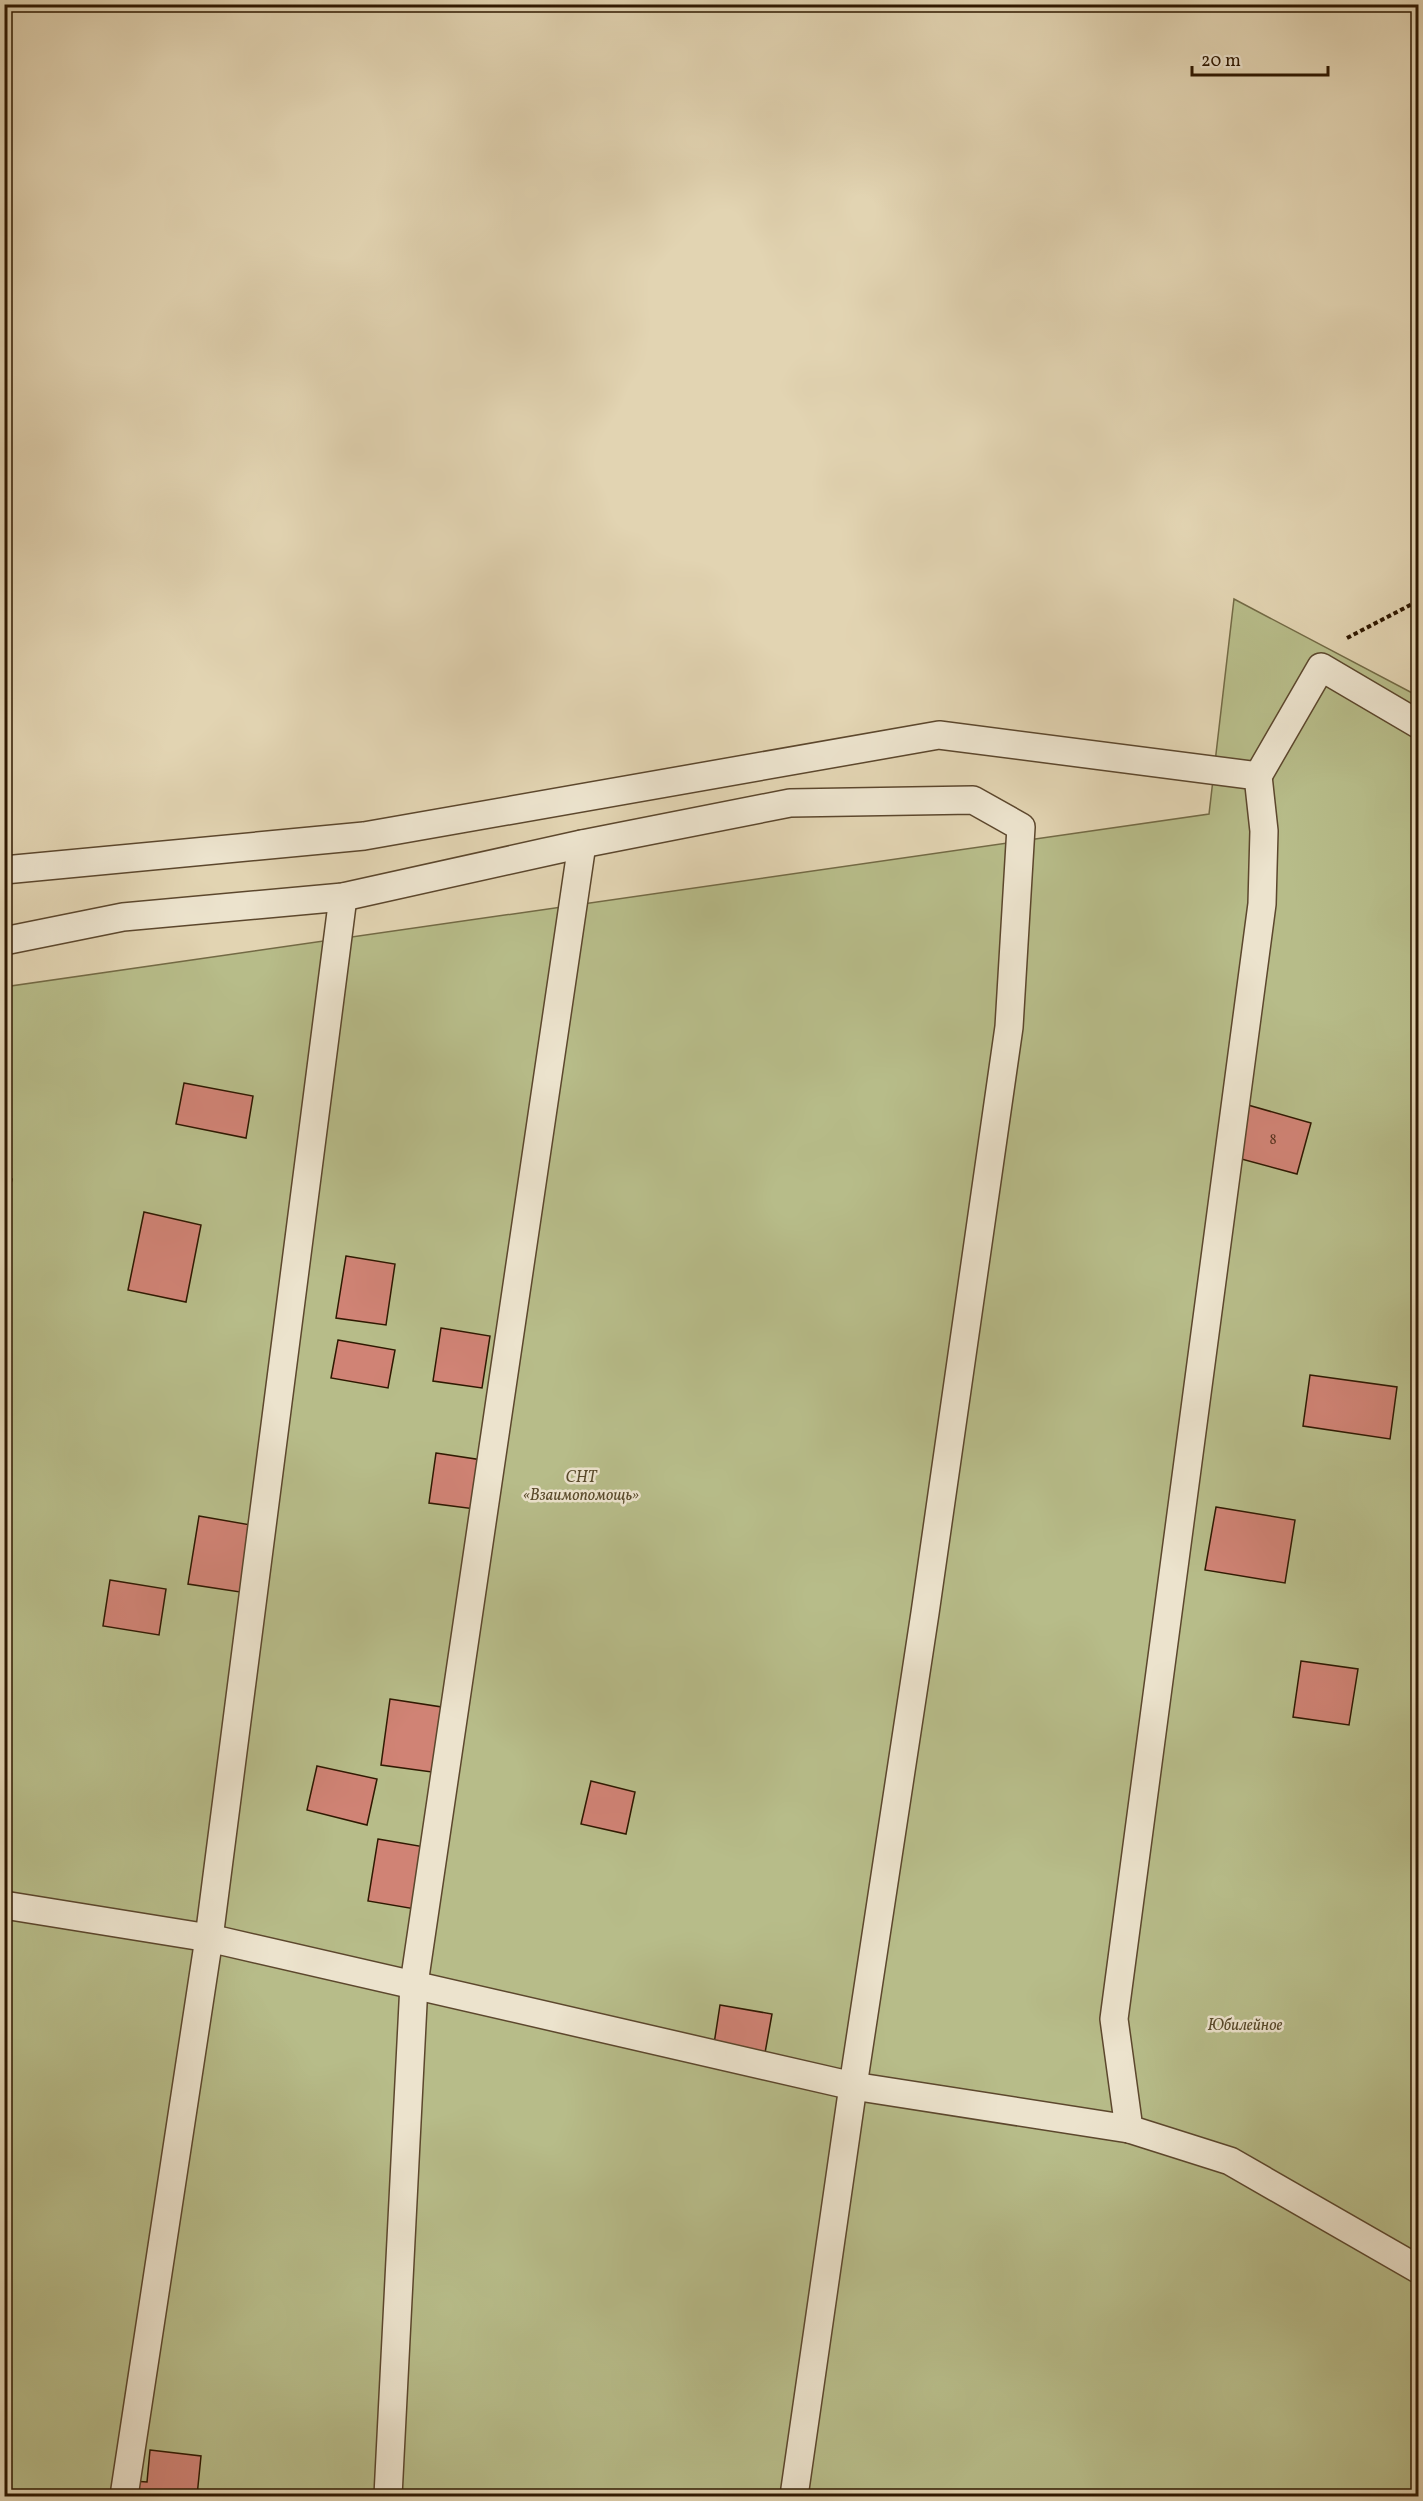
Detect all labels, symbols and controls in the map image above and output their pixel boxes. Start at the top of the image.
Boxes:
scale bar [1192,39,1328,77]
text: 20 m [1201,49,1241,74]
house number: 8 [1269,1131,1277,1150]
park label: СНТ «Взаимопомощь» [523,1467,639,1507]
park label: Юбилейное [1208,2015,1282,2037]

